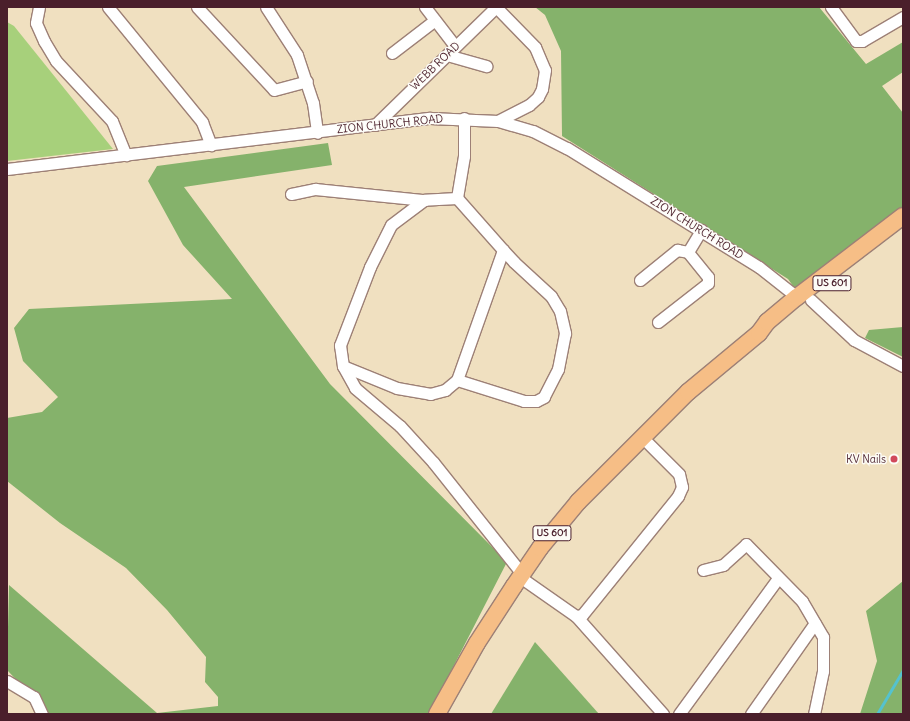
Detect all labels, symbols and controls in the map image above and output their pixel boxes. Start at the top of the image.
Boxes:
street label: WEBB ROAD [407,39,463,93]
street label: ZION CHURCH ROAD [336,112,444,136]
street label: ZION CHURCH ROAD [648,194,746,262]
road number: US 601 [812,275,852,291]
place label: KV Nails [846,452,886,466]
marker: KV Nails [889,454,899,464]
road number: US 601 [532,525,572,541]

